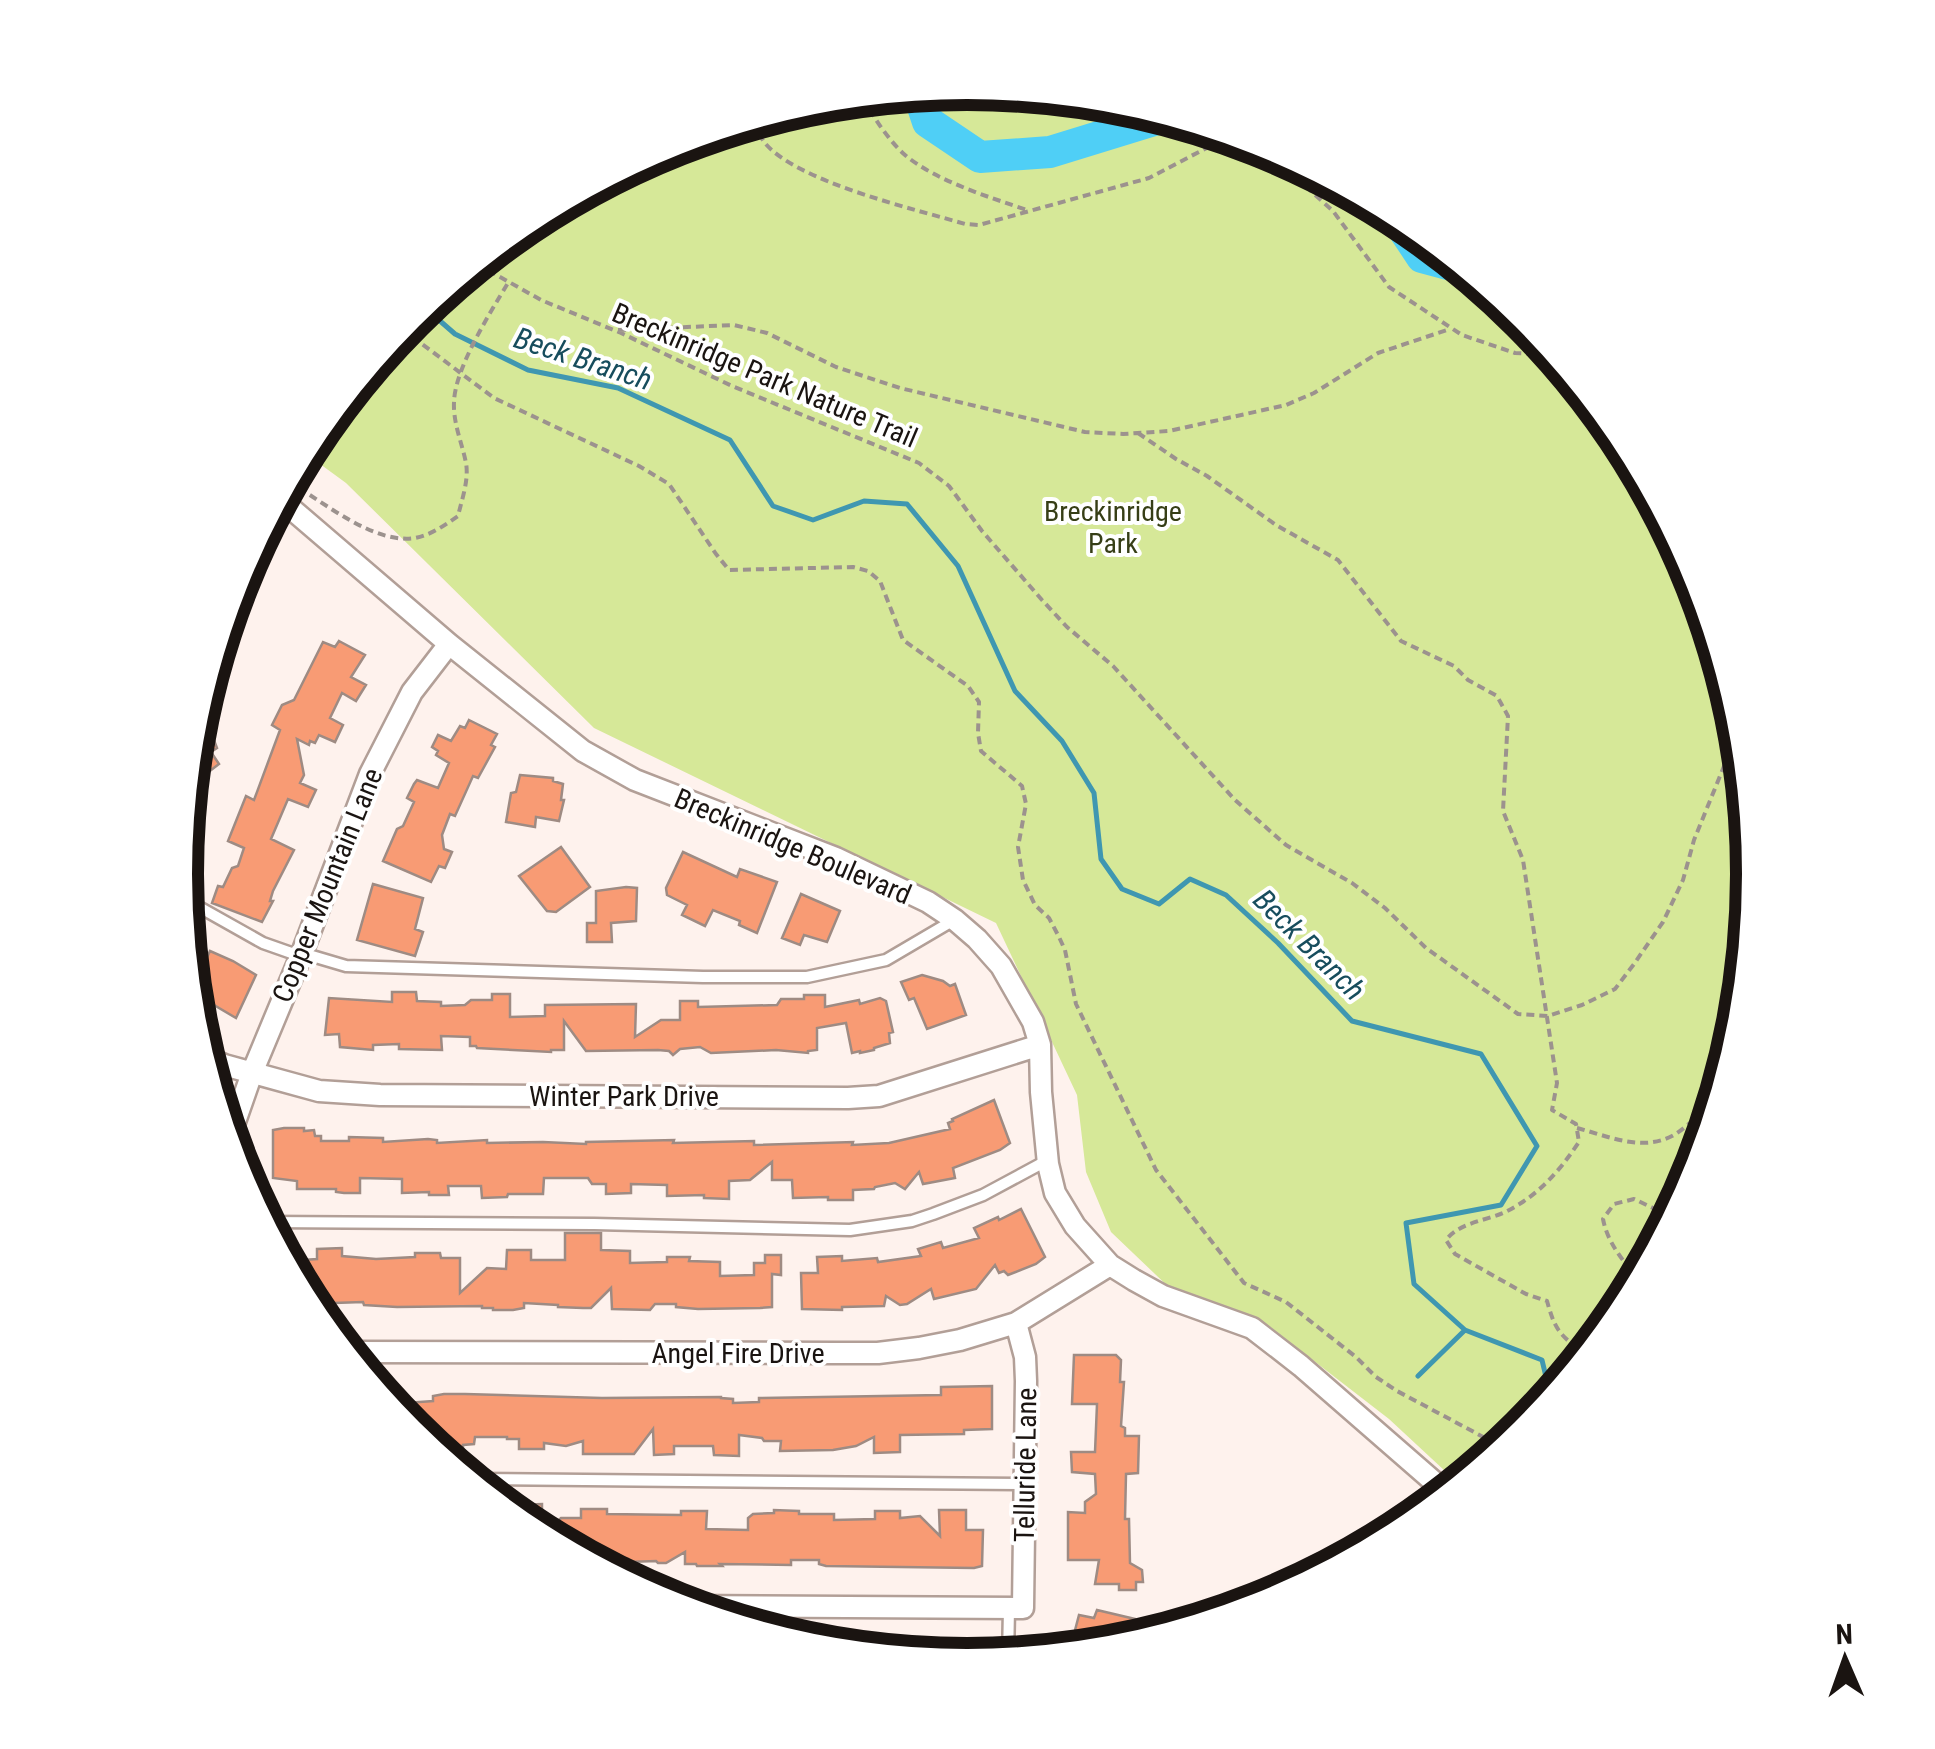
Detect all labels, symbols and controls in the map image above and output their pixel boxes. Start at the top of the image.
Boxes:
street label: Breckinridge Park Nature Trail [607,296,922,455]
water label: Beck Branch [510,320,656,397]
park label: Breckinridge Park [1044,495,1182,560]
street label: Copper Mountain Lane [265,763,389,1007]
street label: Breckinridge Boulevard [669,782,916,911]
water label: Beck Branch [1247,882,1372,1007]
street label: Winter Park Drive [529,1080,719,1113]
street label: Angel Fire Drive [651,1337,825,1370]
street label: Telluride Lane [1008,1387,1043,1543]
north arrow [1795,1609,1895,1709]
text: N [1835,1618,1853,1651]

